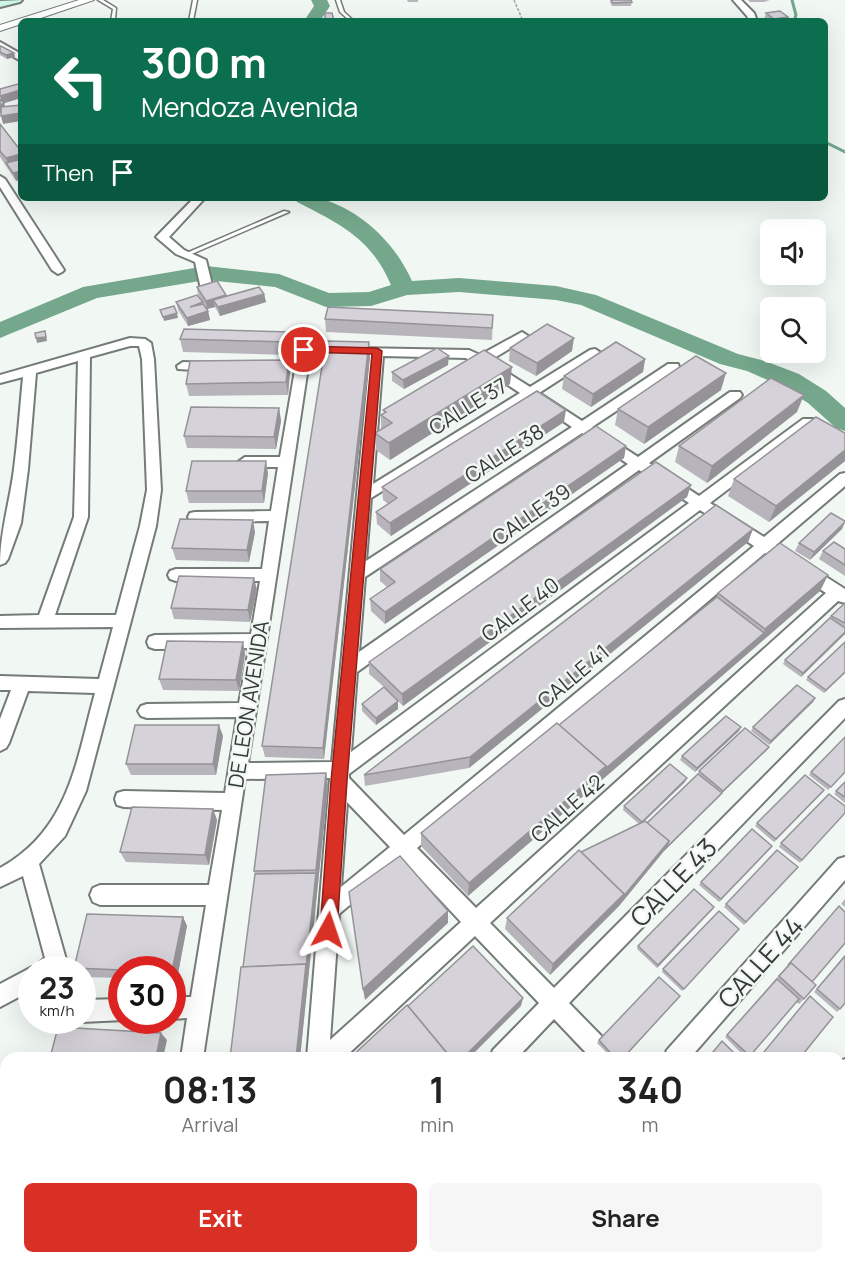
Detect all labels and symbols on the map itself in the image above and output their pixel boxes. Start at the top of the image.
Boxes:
pin [278,324,329,375]
street label: CALLE 37 [423,371,513,441]
street label: CALLE 38 [459,417,549,489]
street label: CALLE 39 [486,477,576,551]
street label: CALLE 40 [475,571,565,647]
street label: DE LEON AVENIDA [221,618,275,790]
street label: CALLE 41 [531,638,615,714]
street label: CALLE 42 [524,768,610,848]
street label: CALLE 43 [622,830,724,934]
position arrow [296,898,360,962]
street label: CALLE 44 [709,908,811,1016]
speed limit sign: 30 [108,956,186,1034]

